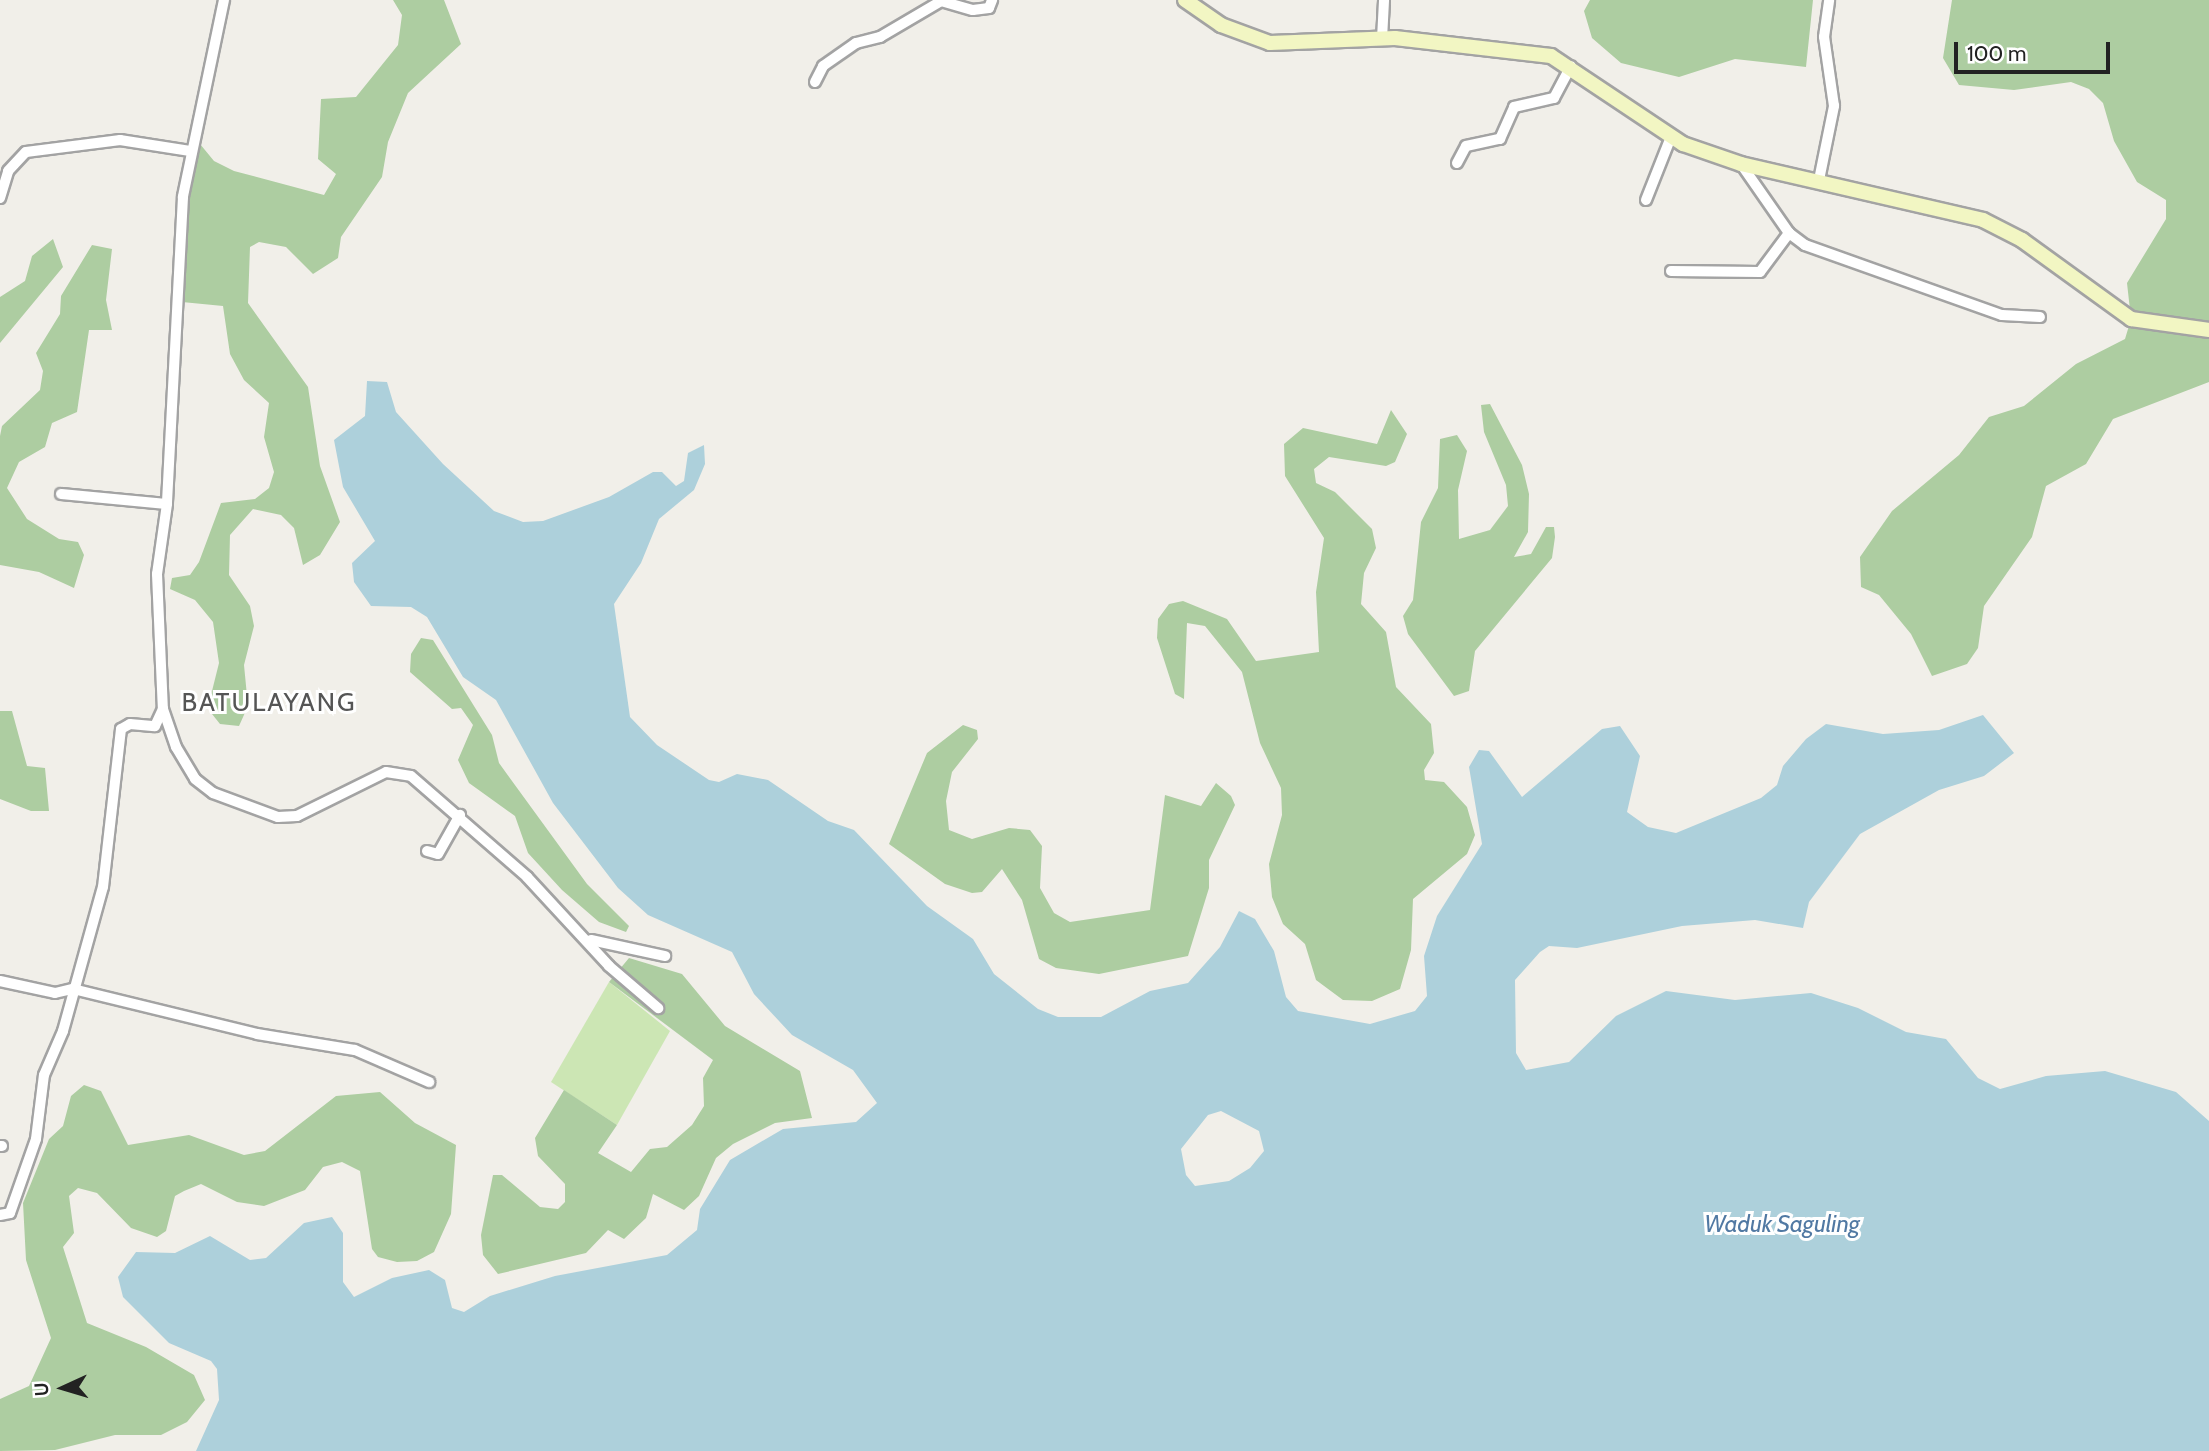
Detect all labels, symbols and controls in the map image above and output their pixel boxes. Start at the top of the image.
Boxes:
scale bar [1957,28,2113,72]
text: 100 m [1967,41,2026,66]
district label: BATULAYANG [183,687,355,719]
water label: Waduk Saguling [1704,1210,1860,1238]
north arrow [28,1353,98,1423]
text: U [30,1382,54,1397]

